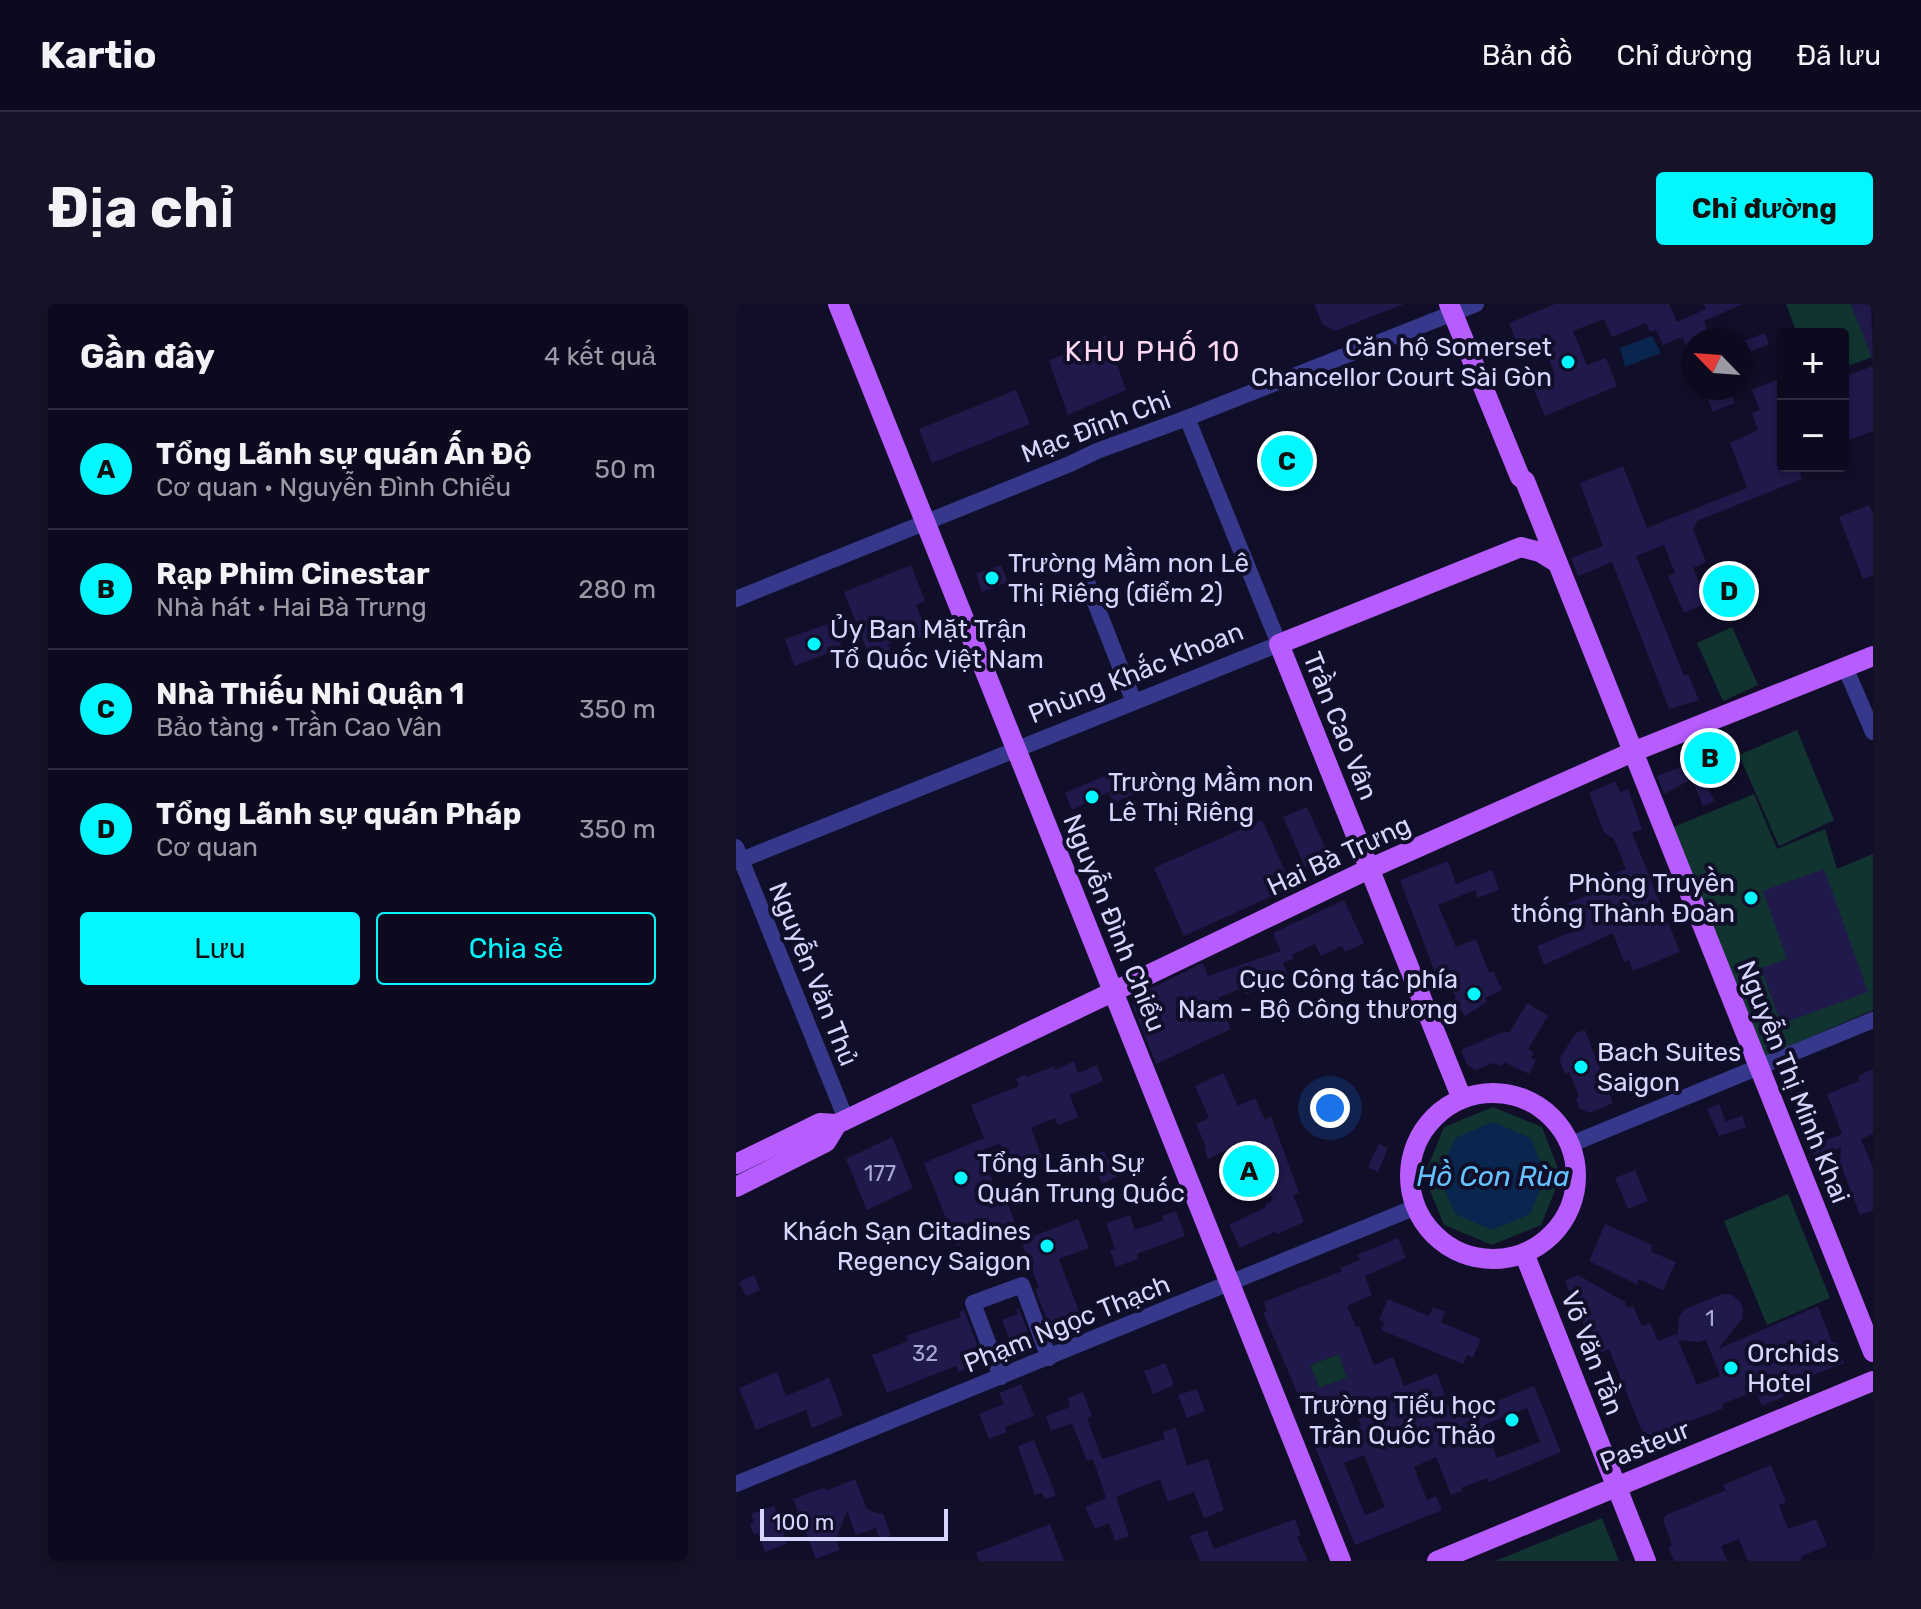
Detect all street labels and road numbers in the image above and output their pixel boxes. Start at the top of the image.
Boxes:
street label: Mạc Đĩnh Chi [1017,384,1175,470]
street label: Phùng Khắc Khoan [1024,614,1248,730]
street label: Trần Cao Vân [1296,647,1385,805]
street label: Hai Bà Trưng [1262,809,1416,903]
street label: Nguyễn Đình Chiểu [1056,810,1172,1036]
street label: Nguyễn Văn Thủ [762,877,864,1070]
street label: Nguyễn Thị Minh Khai [1730,956,1856,1208]
street label: Phạm Ngọc Thạch [959,1268,1175,1380]
street label: Võ Văn Tần [1554,1286,1631,1419]
street label: Pasteur [1595,1414,1695,1478]

